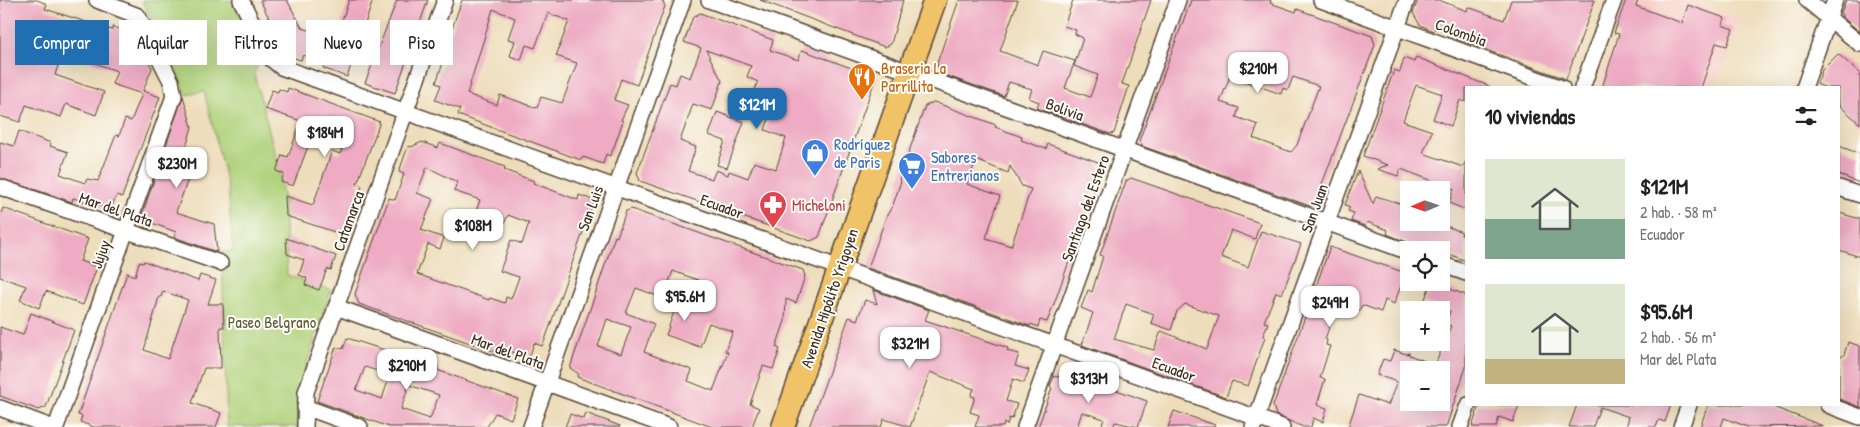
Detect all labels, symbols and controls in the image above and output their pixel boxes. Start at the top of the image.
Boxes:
street label: Colombia [1432,13,1490,51]
chip: Comprar [15,20,109,65]
chip: Alquilar [119,20,207,65]
chip: Filtros [217,20,296,65]
chip: Nuevo [306,20,380,65]
chip: Piso [390,20,453,65]
pin: $210M [1223,52,1293,94]
place label: Braseria La Parrillita [881,57,946,97]
text: $210M [1239,57,1277,79]
restaurant icon: Braseria La Parrillita [847,62,877,101]
pin: $121M [722,88,792,130]
street label: Bolivia [1043,92,1087,126]
text: $121M [739,93,775,115]
text: 10 viviendas [1485,102,1575,131]
icon: filters [1792,102,1820,130]
pin: $184M [290,116,360,158]
text: $184M [307,121,343,143]
place label: Rodríguez de Paris [834,133,891,173]
shop icon: Rodríguez de Paris [800,138,830,177]
pin: $230M [142,146,212,189]
place label: Sabores Entrerianos [931,146,999,186]
supermarket icon: Sabores Entrerianos [897,151,927,190]
street label: Santiago del Estero [1056,151,1115,264]
text: $230M [157,152,197,174]
text: $121M [1640,172,1688,201]
icon: home [1525,179,1585,239]
street label: San Juan [1295,181,1333,235]
north arrow [1400,181,1450,231]
map controls [1400,181,1450,411]
street label: San Luis [572,182,608,234]
street label: Mar del Plata [76,186,156,232]
street label: Catamarca [327,188,369,254]
street label: Ecuador [697,188,747,224]
pharmacy icon: Micheloni [758,190,788,229]
place label: Micheloni [792,194,846,216]
text: 2 hab. · 58 m² [1640,201,1717,223]
pin: $108M [438,208,508,251]
text: $108M [454,214,492,236]
text: Ecuador [1640,223,1685,245]
street label: Avenida Hipólito Yrigoyen [795,225,863,371]
street label: Jujuy [85,236,115,272]
button: locate [1400,241,1450,291]
pin: $95.6M [644,280,726,322]
text: $95.6M [665,285,705,307]
pin: $249M [1295,286,1365,328]
text: $249M [1312,291,1349,313]
text: $95.6M [1640,297,1693,326]
button: + [1400,301,1450,351]
icon: home [1525,304,1585,364]
park label: Paseo Belgrano [228,311,317,333]
pin: $321M [875,326,945,369]
text: 2 hab. · 56 m² [1640,326,1716,348]
street label: Mar del Plata [468,328,548,374]
text: $321M [891,332,929,354]
pin: $290M [372,348,442,391]
text: Mar del Plata [1640,348,1716,370]
street label: Ecuador [1149,351,1199,387]
text: $290M [388,354,426,376]
button: − [1400,361,1450,411]
pin: $313M [1054,362,1124,404]
text: $313M [1070,367,1108,389]

